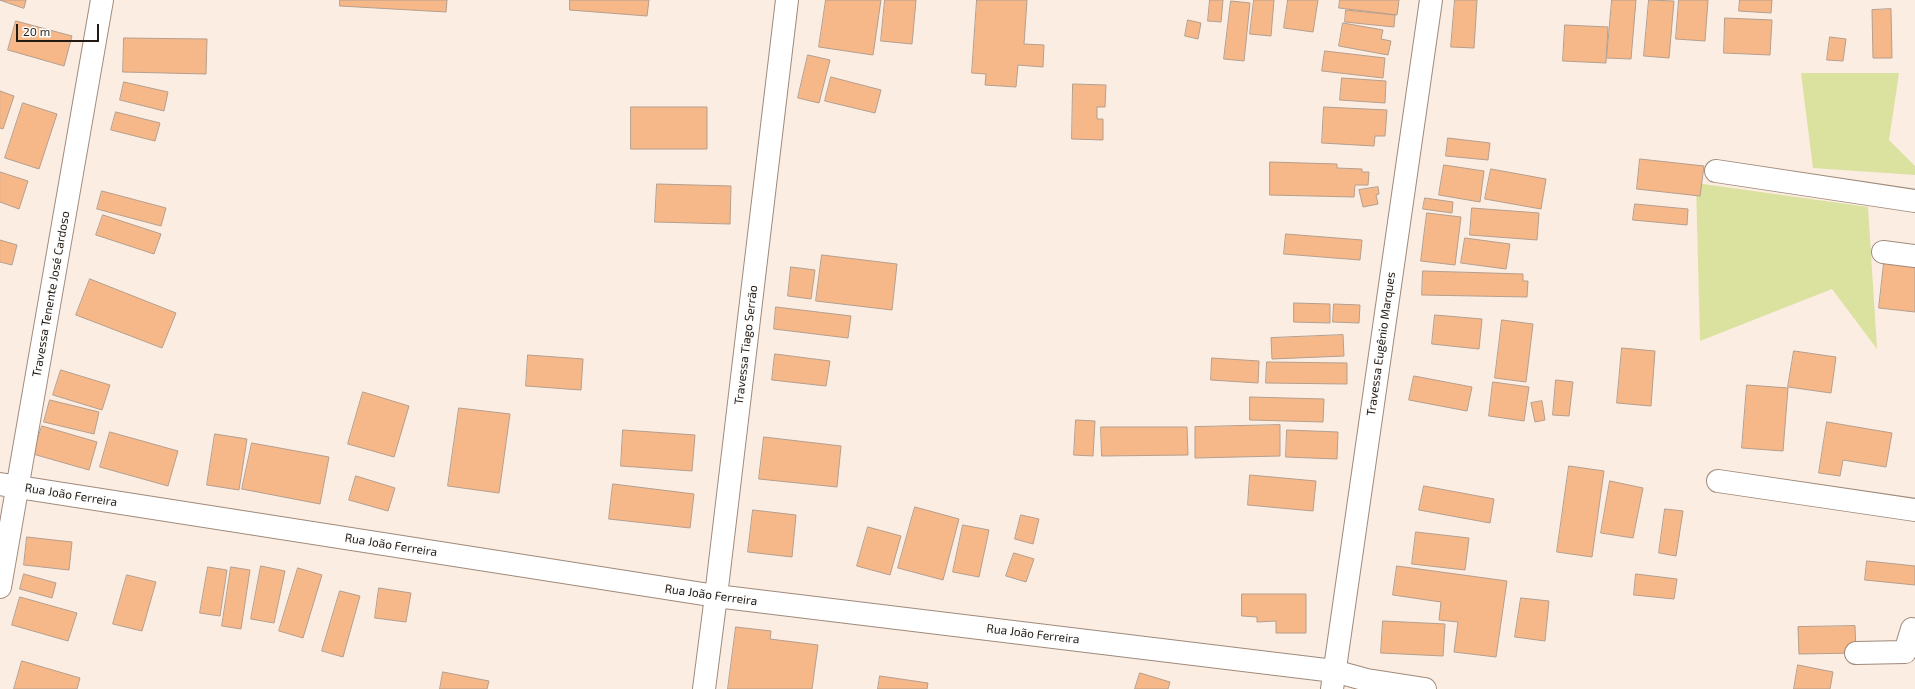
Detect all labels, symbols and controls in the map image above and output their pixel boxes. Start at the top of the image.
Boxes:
scale bar [18,16,101,42]
text: 20 m [23,24,50,38]
street label: Travessa Tenente José Cardoso [29,210,73,378]
street label: Travessa Eugênio Marques [1364,271,1398,417]
street label: Travessa Tiago Serrão [732,284,760,406]
street label: Rua João Ferreira [24,481,118,509]
street label: Rua João Ferreira [344,531,438,559]
street label: Rua João Ferreira [664,581,758,609]
street label: Rua João Ferreira [986,621,1080,647]

